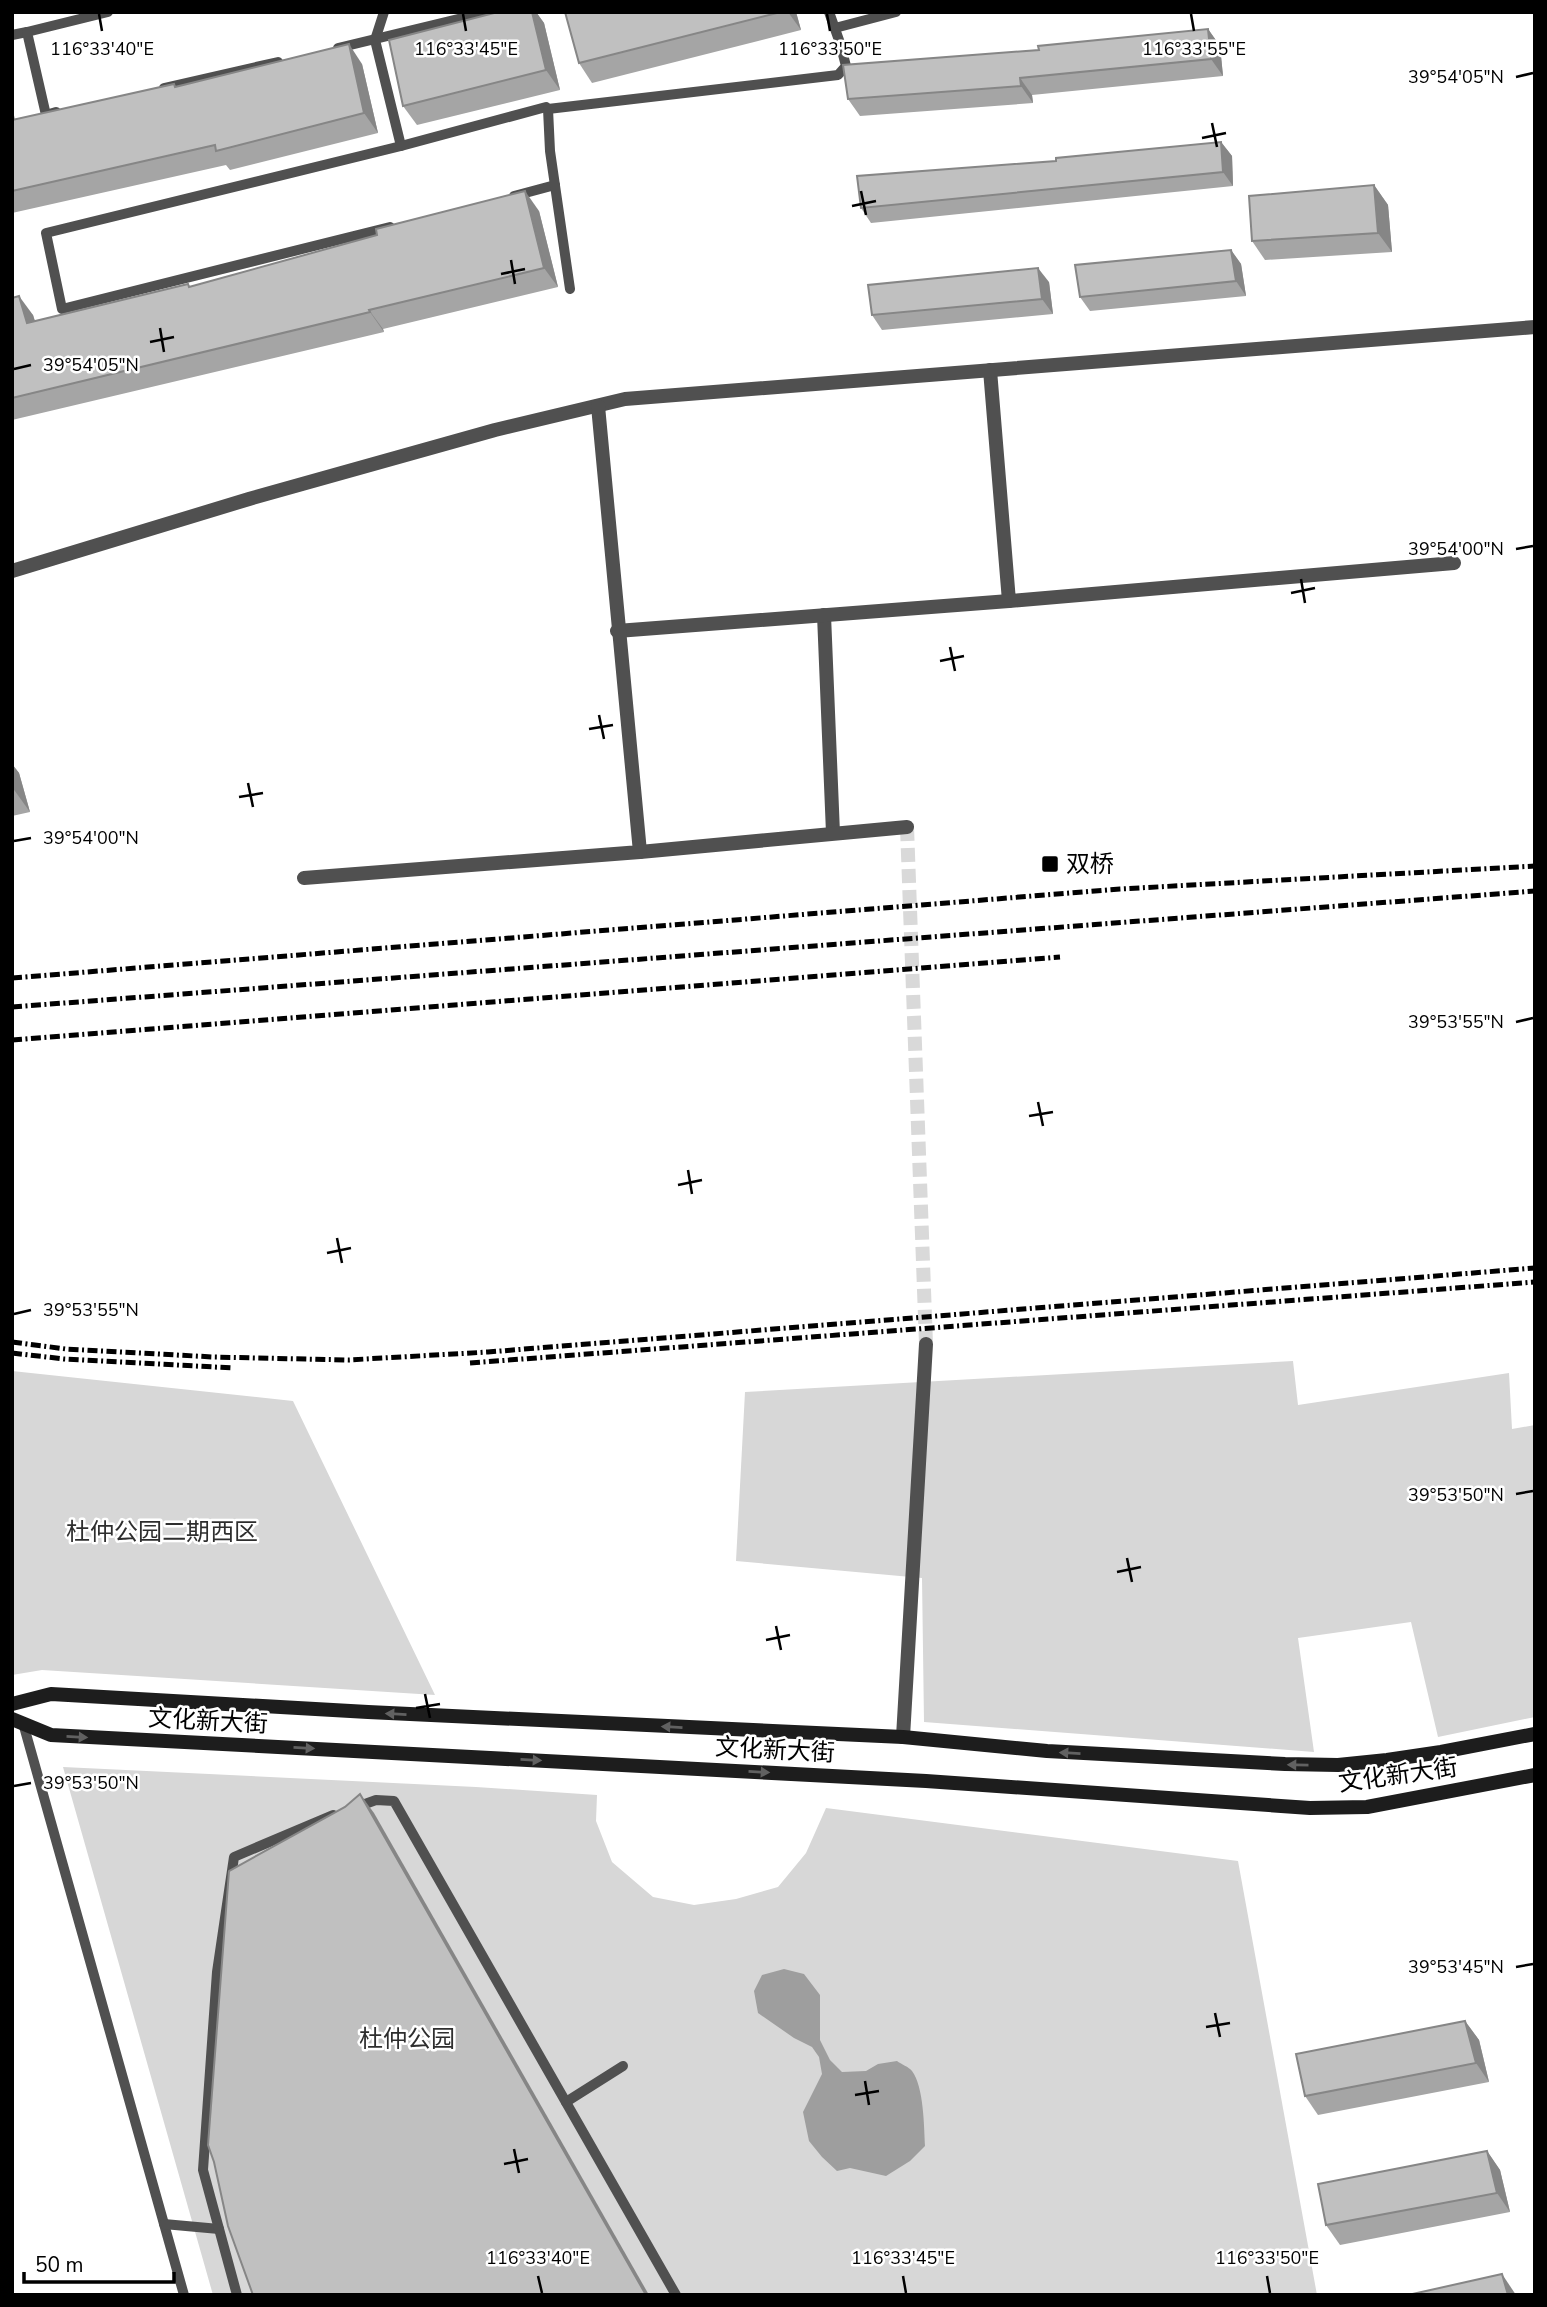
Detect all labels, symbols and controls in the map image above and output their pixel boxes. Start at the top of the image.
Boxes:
text: 116°33'40"E [50,37,154,61]
text: 116°33'45"E [414,37,518,61]
text: 116°33'50"E [778,37,882,61]
text: 116°33'55"E [1142,37,1246,61]
text: 39°54'05"N [1408,65,1504,89]
text: 39°54'05"N [43,353,139,377]
text: 39°54'00"N [1408,537,1504,561]
text: 39°54'00"N [43,826,139,850]
place label: 双桥 [1066,848,1114,880]
marker: 双桥 [1040,854,1060,874]
text: 39°53'55"N [1408,1010,1504,1034]
text: 39°53'55"N [43,1298,139,1322]
text: 39°53'50"N [1408,1483,1504,1507]
park label: 杜仲公园二期西区 [66,1516,258,1548]
street label: 文化新大街 [147,1702,269,1740]
one-way arrow [385,1708,407,1719]
one-way arrow [661,1721,683,1732]
one-way arrow [66,1731,88,1742]
street label: 文化新大街 [714,1731,836,1769]
one-way arrow [293,1743,315,1754]
one-way arrow [1059,1747,1081,1758]
street label: 文化新大街 [1336,1751,1460,1799]
one-way arrow [521,1755,543,1766]
one-way arrow [1286,1759,1308,1770]
one-way arrow [748,1766,770,1777]
text: 39°53'50"N [43,1771,139,1795]
text: 39°53'45"N [1408,1955,1504,1979]
park label: 杜仲公园 [359,2023,455,2055]
scale bar [24,2240,175,2284]
text: 116°33'40"E [486,2246,590,2270]
text: 116°33'45"E [851,2246,955,2270]
text: 116°33'50"E [1215,2246,1319,2270]
text: 50 m [35,2251,84,2279]

